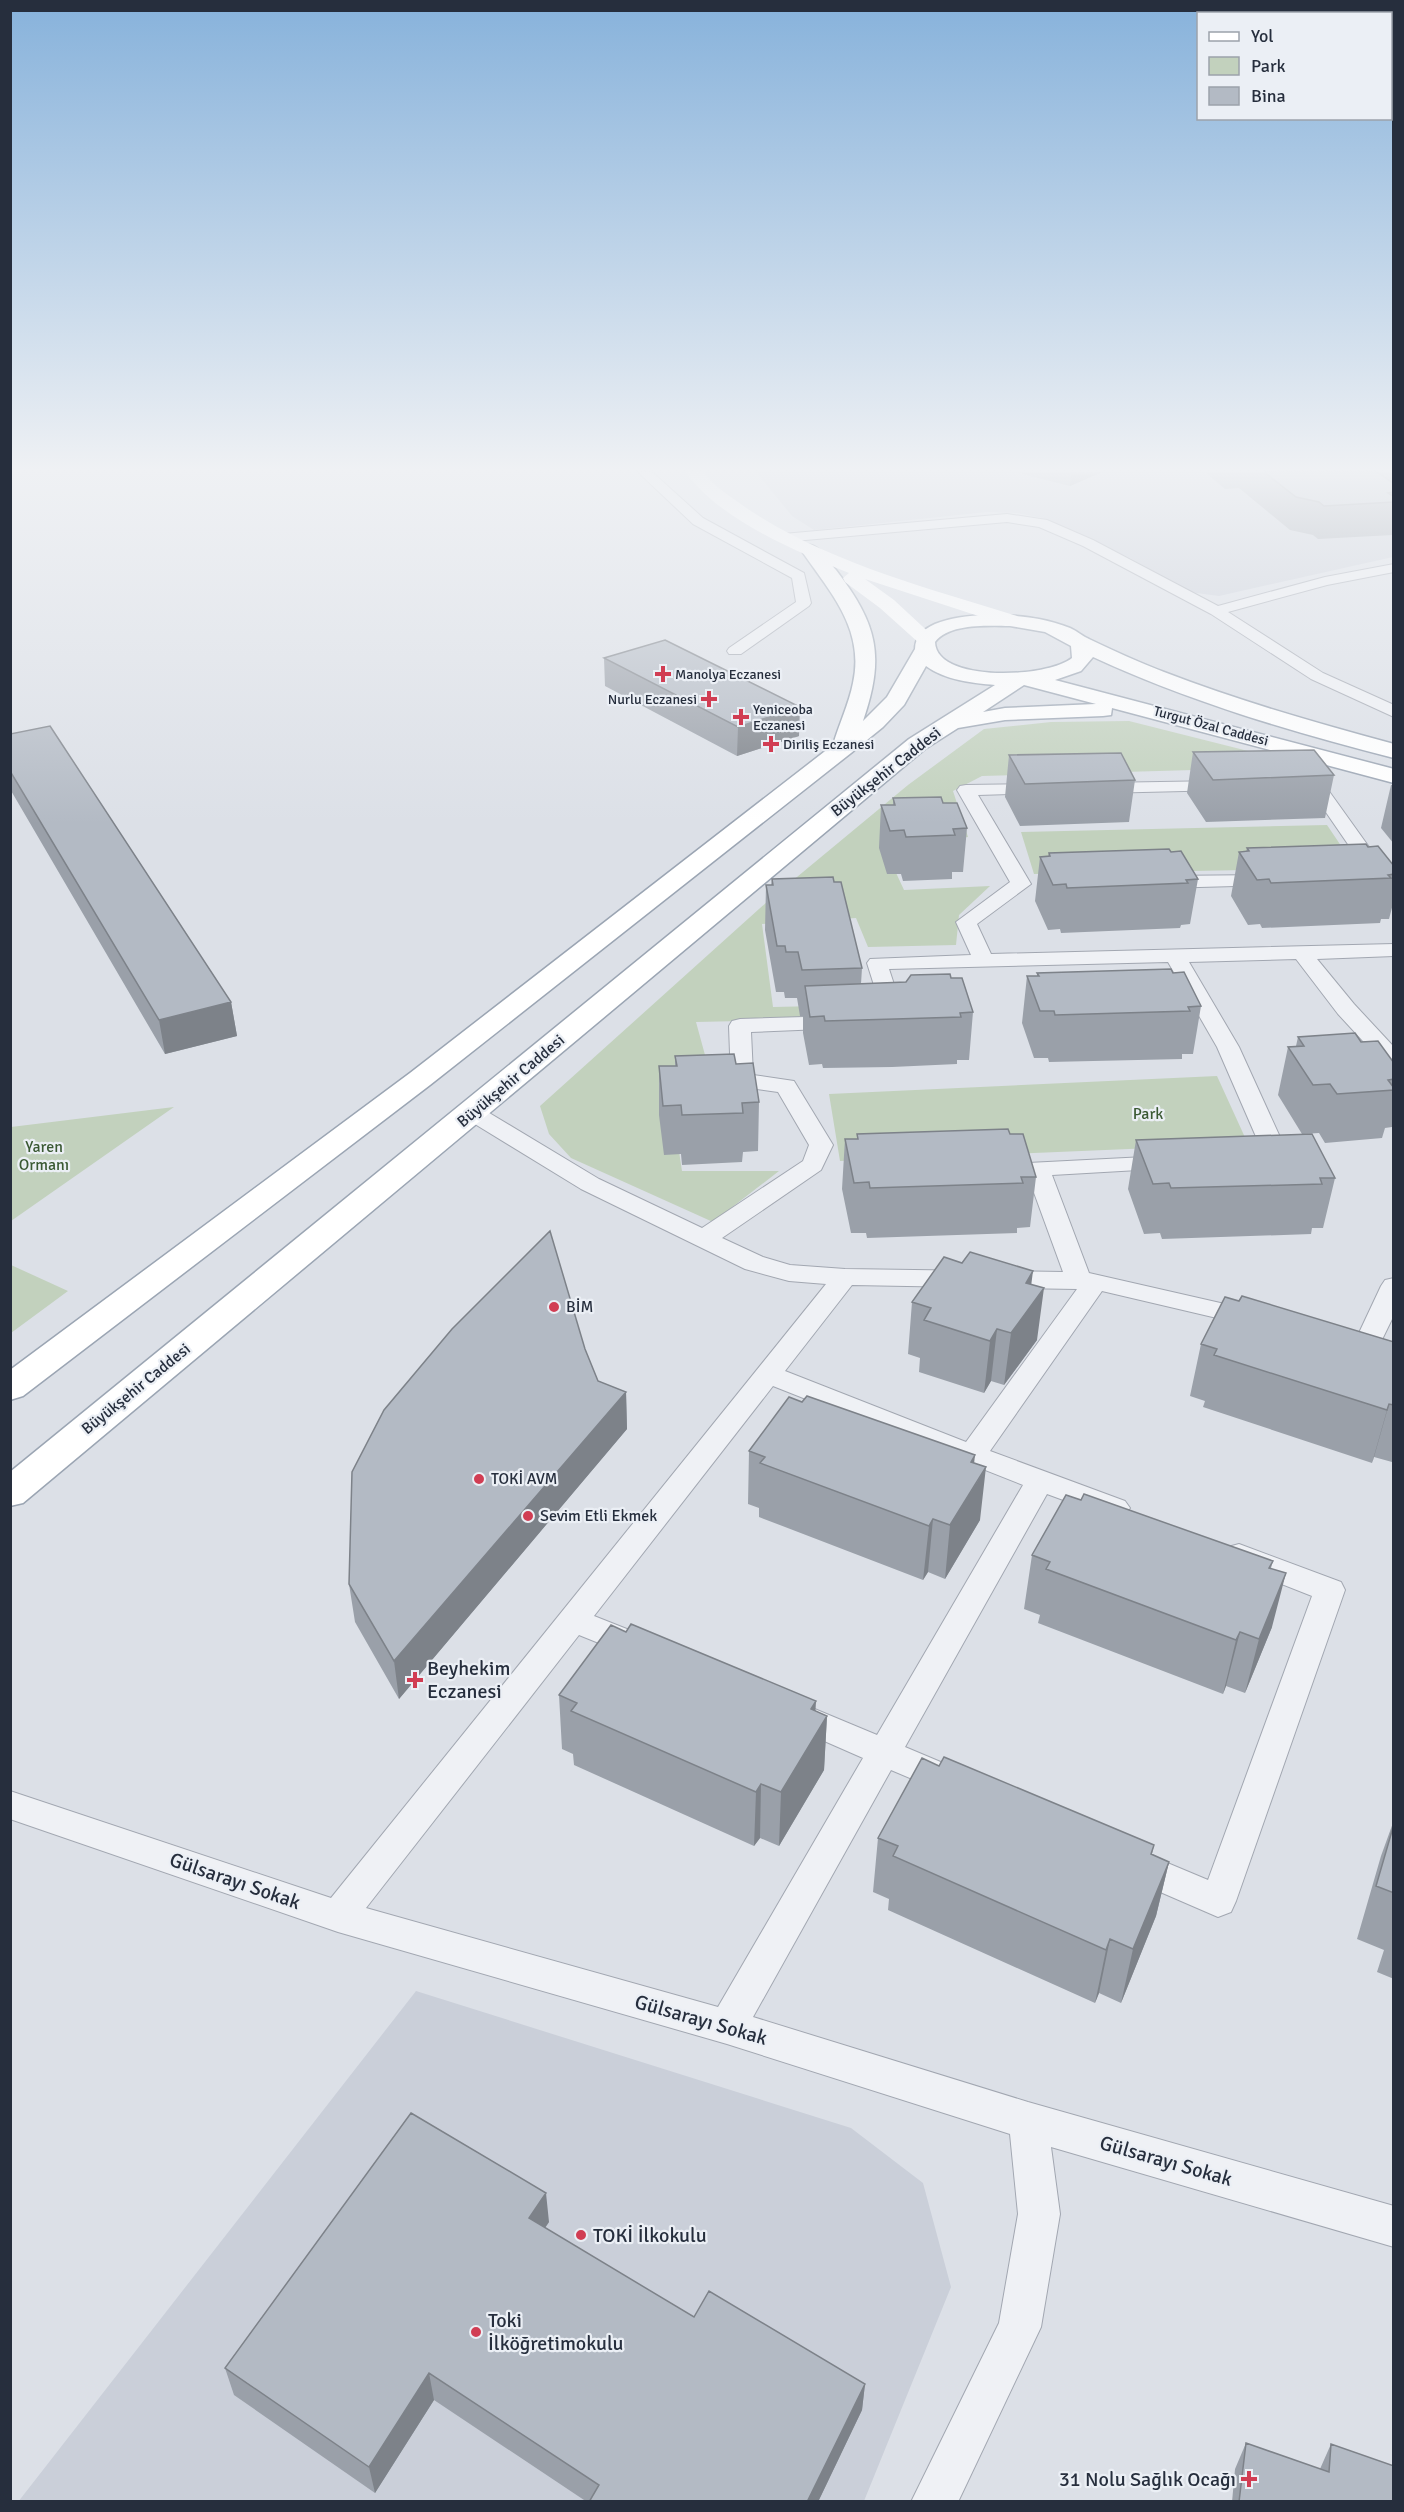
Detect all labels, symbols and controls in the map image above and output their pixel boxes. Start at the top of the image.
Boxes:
legend [1197,12,1392,120]
text: Yol [1251,25,1274,47]
text: Park [1251,55,1286,77]
text: Bina [1251,85,1286,107]
place label: Manolya Eczanesi [675,666,781,683]
marker: Manolya Eczanesi [656,667,670,681]
place label: Nurlu Eczanesi [608,691,697,708]
marker: Nurlu Eczanesi [702,692,716,706]
place label: Yeniceoba Eczanesi [753,701,813,734]
street label: Turgut Özal Caddesi [1152,702,1270,750]
marker: Yeniceoba Eczanesi [734,710,748,724]
street label: Büyükşehir Caddesi [827,723,945,821]
place label: Diriliş Eczanesi [783,736,874,753]
marker: Diriliş Eczanesi [764,737,778,751]
street label: Büyükşehir Caddesi [453,1030,569,1132]
park label: Park [1133,1104,1163,1124]
park label: Yaren Ormanı [19,1137,69,1175]
place label: BİM [566,1297,593,1317]
marker: BİM [547,1300,561,1314]
street label: Büyükşehir Caddesi [78,1339,194,1439]
place label: TOKİ AVM [491,1469,557,1489]
marker: TOKİ AVM [472,1472,486,1486]
place label: Sevim Etli Ekmek [540,1506,657,1526]
marker: Sevim Etli Ekmek [521,1509,535,1523]
place label: Beyhekim Eczanesi [427,1656,510,1704]
marker: Beyhekim Eczanesi [408,1673,422,1687]
street label: Gülsarayı Sokak [166,1847,304,1915]
street label: Gülsarayı Sokak [632,1989,770,2051]
street label: Gülsarayı Sokak [1097,2130,1235,2192]
place label: TOKİ İlkokulu [593,2223,707,2248]
marker: TOKİ İlkokulu [574,2228,588,2242]
place label: Toki İlköğretimokulu [488,2308,623,2356]
marker: Toki İlköğretimokulu [469,2325,483,2339]
place label: 31 Nolu Sağlık Ocağı [1059,2467,1236,2492]
marker: 31 Nolu Sağlık Ocağı [1240,2470,1258,2488]

